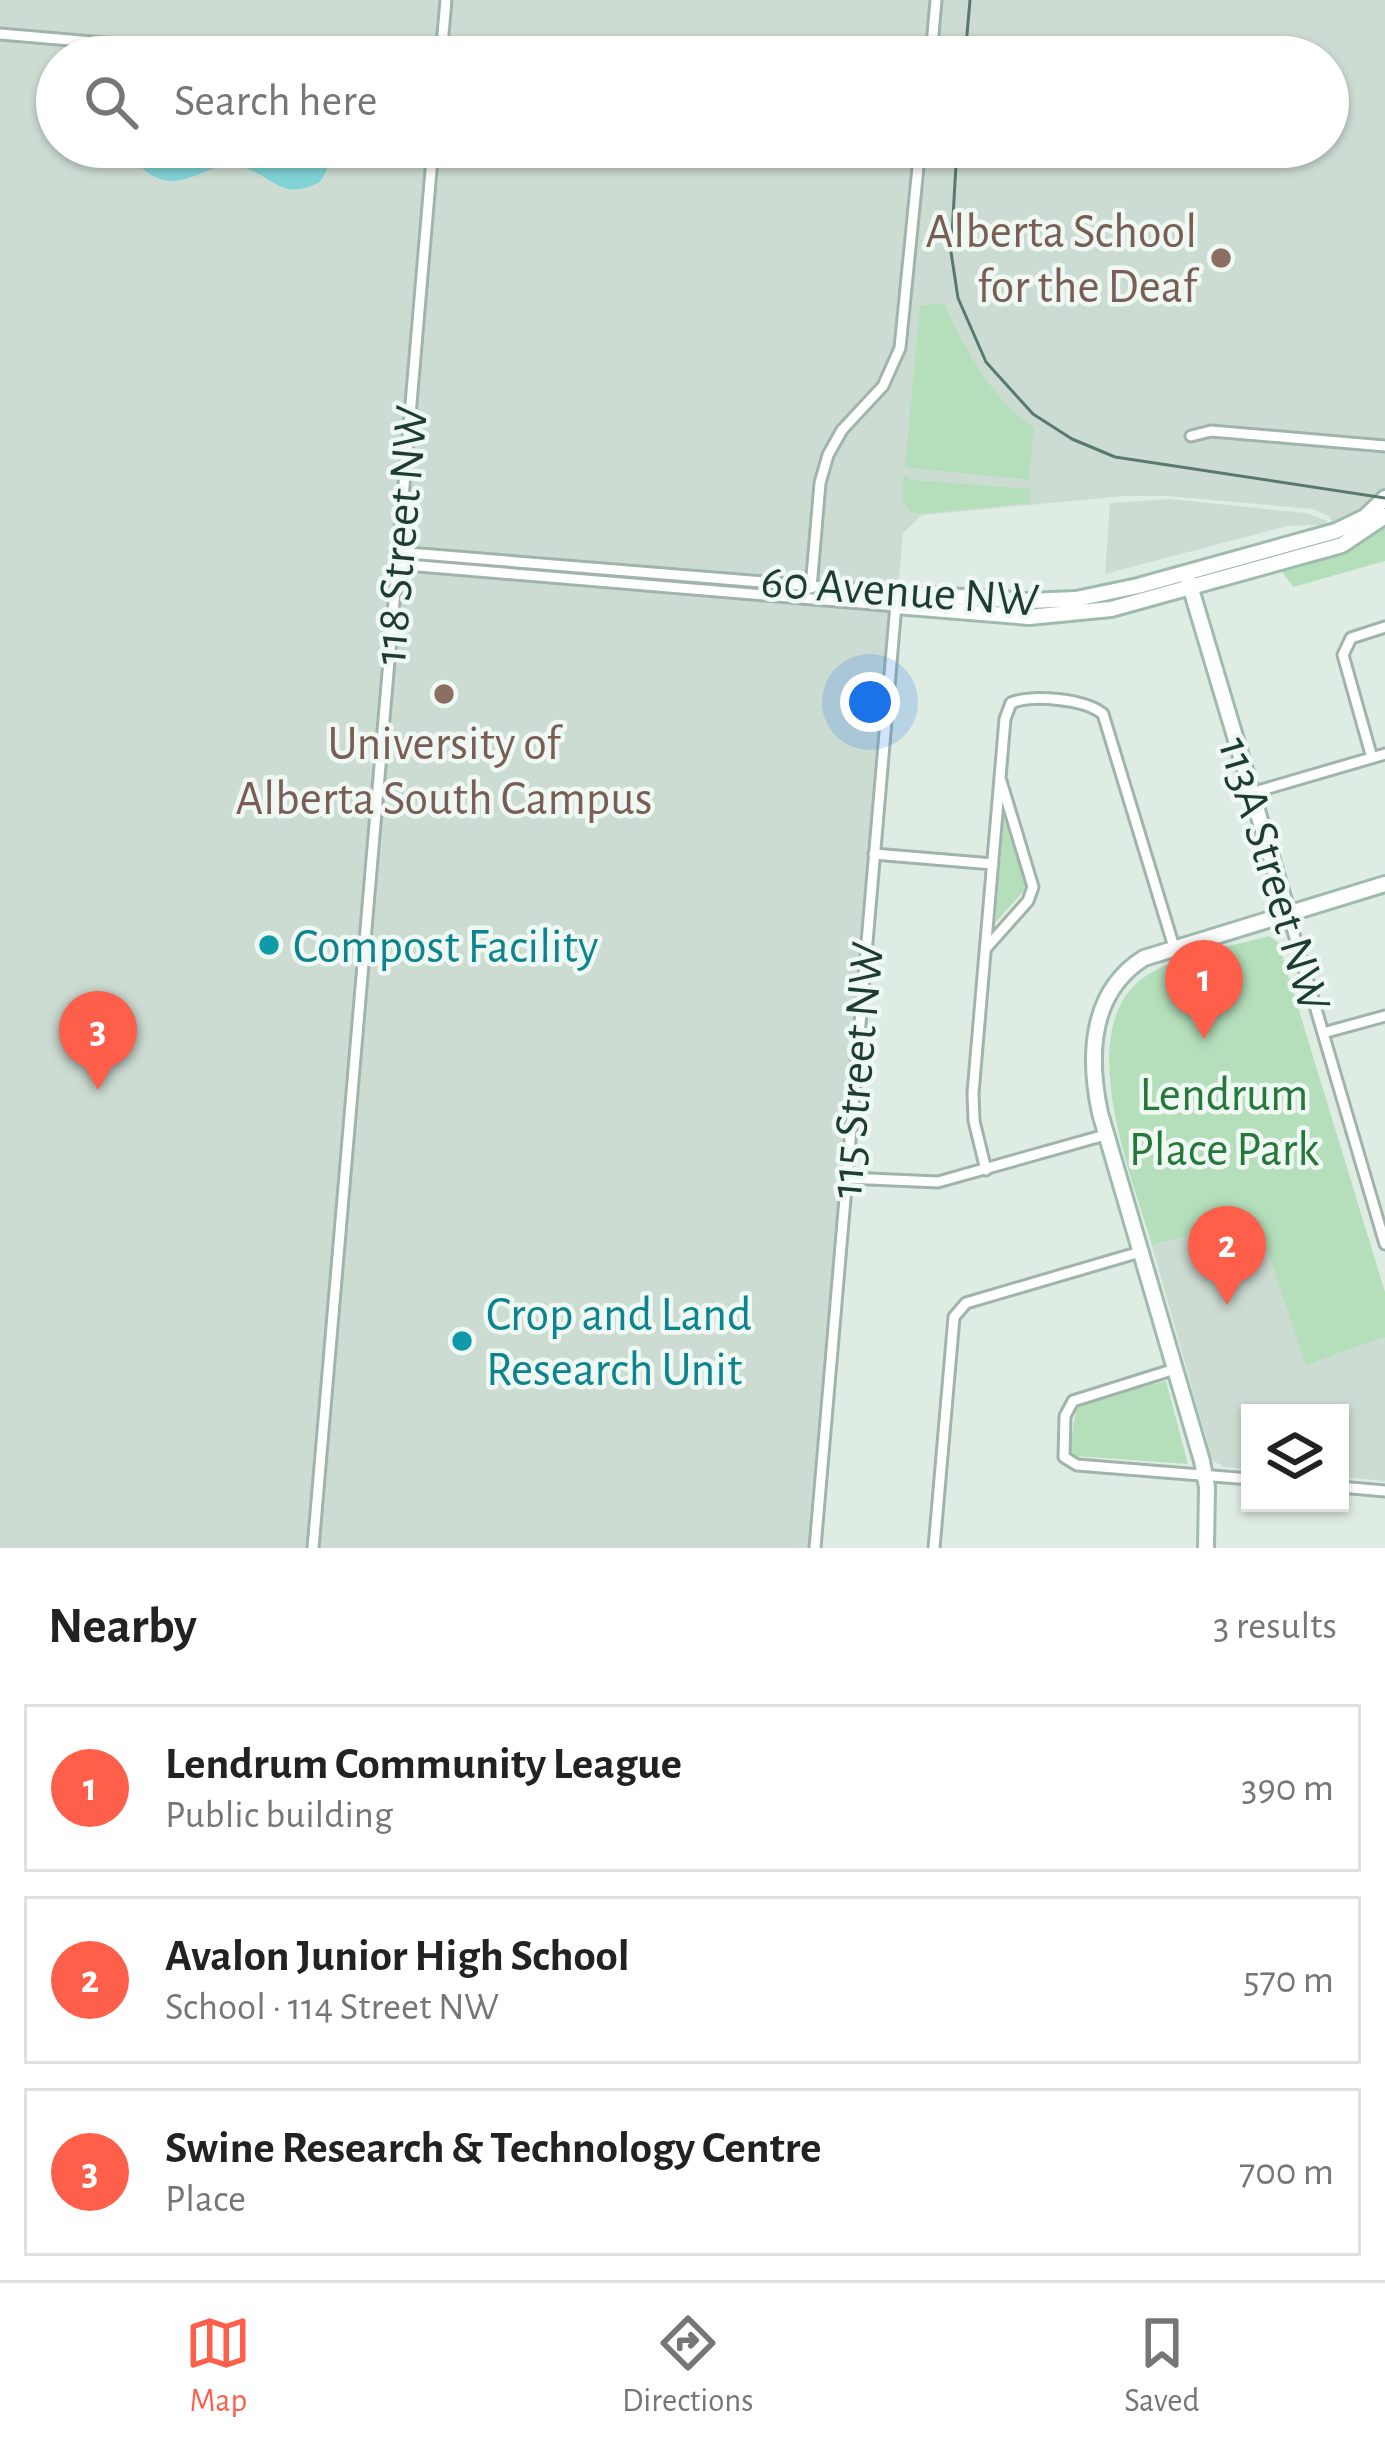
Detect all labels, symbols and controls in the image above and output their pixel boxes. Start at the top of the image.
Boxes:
search box [36,36,1349,168]
icon: search [78,69,144,135]
text: Search here [174,79,377,124]
place label: Alberta School for the Deaf [926,209,1199,312]
marker: Alberta School for the Deaf [1208,245,1234,271]
street label: 118 Street NW [367,404,437,667]
street label: 60 Avenue NW [759,558,1041,626]
your location [840,672,900,732]
marker: University of Alberta South Campus [431,681,457,707]
place label: University of Alberta South Campus [236,721,652,824]
street label: 113A Street NW [1209,732,1338,1018]
place label: Compost Facility [293,924,598,972]
marker: Compost Facility [256,932,282,958]
street label: 115 Street NW [823,940,893,1200]
pin: 1 [1165,940,1243,1039]
pin: 3 [59,991,137,1090]
park label: Lendrum Place Park [1129,1072,1319,1175]
pin: 2 [1188,1206,1266,1305]
place label: Crop and Land Research Unit [486,1292,752,1395]
marker: Crop and Land Research Unit [449,1328,475,1354]
map controls [1241,1404,1349,1512]
button: layers [1241,1404,1349,1512]
text: Nearby [48,1601,197,1652]
text: 3 results [1213,1607,1337,1646]
text: Lendrum Community League [165,1742,682,1787]
text: 1 [83,1769,97,1808]
text: 390 m [1241,1769,1334,1808]
text: Public building [165,1796,393,1835]
text: Avalon Junior High School [165,1934,630,1979]
text: 2 [81,1961,99,2000]
text: 570 m [1243,1961,1334,2000]
text: School · 114 Street NW [165,1988,499,2027]
text: Swine Research & Technology Centre [165,2126,822,2171]
text: 3 [82,2153,98,2192]
text: 700 m [1239,2153,1334,2192]
text: Place [165,2180,246,2219]
tab: Map [185,2310,251,2422]
tab: Directions [622,2310,753,2422]
tab: Saved [1124,2310,1200,2422]

